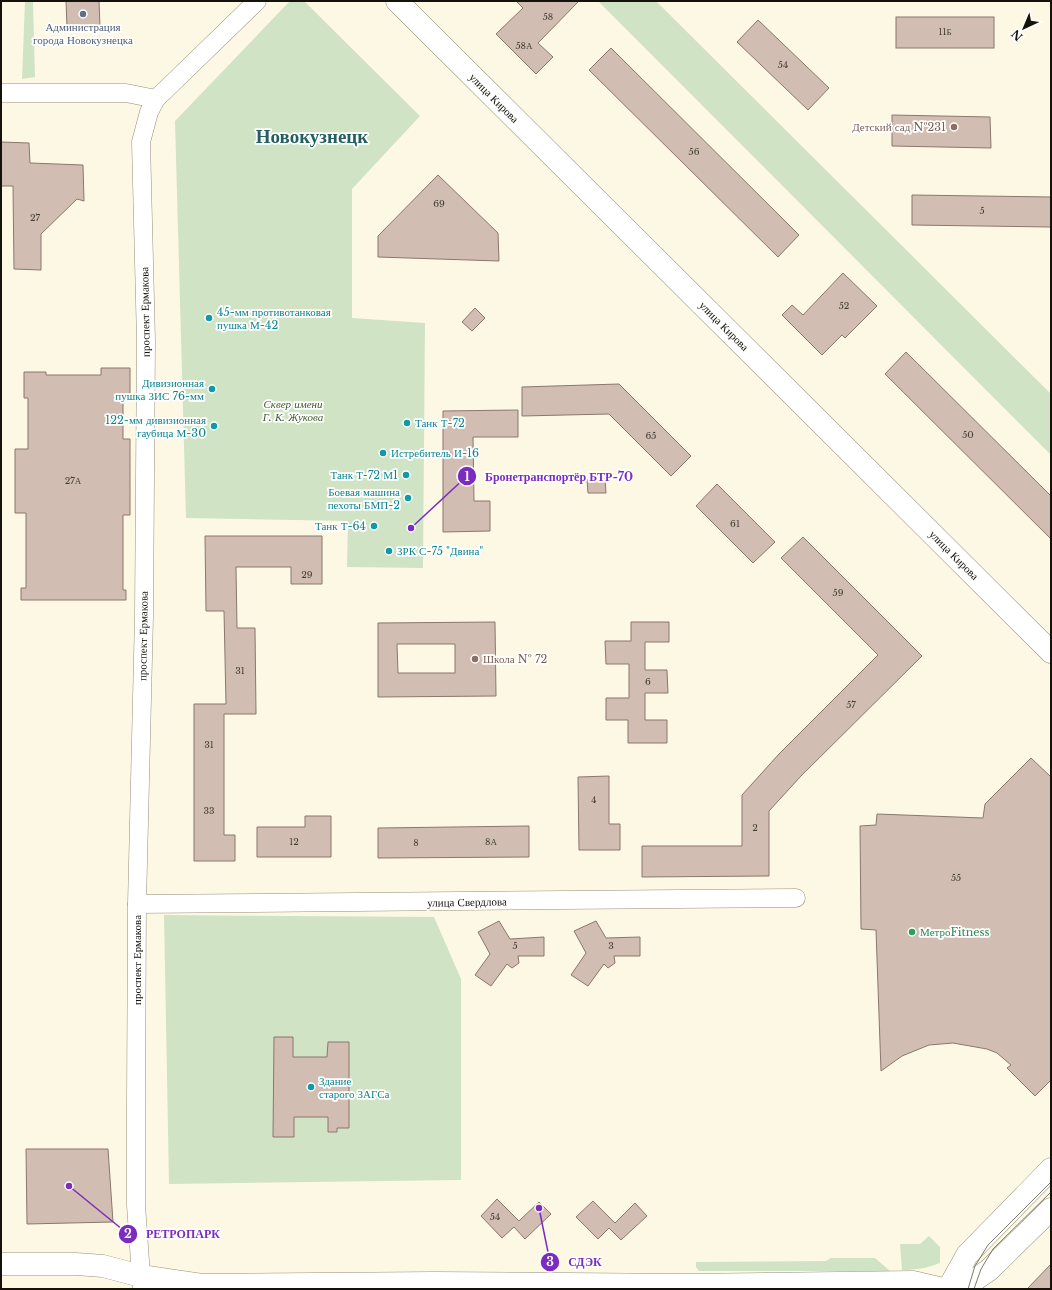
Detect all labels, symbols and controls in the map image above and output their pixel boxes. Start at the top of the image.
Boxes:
north arrow [1004,8,1044,48]
marker: Администрация города Новокузнецка [78,9,88,19]
house number: 58 [543,11,553,22]
place label: Администрация города Новокузнецка [33,20,133,47]
house number: 11Б [938,26,952,37]
text: N [1008,26,1026,44]
house number: 58А [515,40,533,51]
house number: 54 [778,59,788,70]
street label: улица Кирова [466,70,522,126]
place label: Детский сад №231 [852,120,946,134]
marker: Детский сад №231 [949,122,959,132]
district label: Новокузнецк [256,125,368,148]
house number: 56 [689,146,700,157]
house number: 69 [433,198,445,209]
house number: 5 [979,205,985,216]
house number: 27 [30,212,41,223]
street label: проспект Ермакова [137,267,153,357]
street label: улица Кирова [696,298,752,354]
house number: 52 [839,300,849,311]
place label: 45-мм противотанковая пушка М-42 [217,305,331,332]
marker: 45-мм противотанковая пушка М-42 [204,313,214,323]
place label: Дивизионная пушка ЗИС 76-мм [115,376,204,403]
marker: Дивизионная пушка ЗИС 76-мм [207,384,217,394]
park label: Сквер имени Г. К. Жукова [262,397,324,424]
place label: 122-мм дивизионная гаубица М-30 [105,413,206,440]
place label: Танк Т-72 [415,416,465,430]
marker: Танк Т-72 [402,418,412,428]
marker: 122-мм дивизионная гаубица М-30 [209,421,219,431]
house number: 50 [962,429,974,440]
house number: 65 [646,430,656,441]
place label: Истребитель И-16 [391,446,479,460]
marker: Истребитель И-16 [378,448,388,458]
callout: Бронетранспортёр БТР-70 [457,464,641,488]
place label: Танк Т-72 М1 [330,468,398,482]
text: 1 [464,469,470,484]
text: Бронетранспортёр БТР-70 [485,469,633,484]
marker: Танк Т-72 М1 [401,470,411,480]
house number: 27А [65,475,82,486]
place label: Боевая машина пехоты БМП-2 [328,485,400,512]
marker: Боевая машина пехоты БМП-2 [403,493,413,503]
house number: 61 [730,518,740,529]
place label: Танк Т-64 [315,519,366,533]
marker: Танк Т-64 [369,521,379,531]
street label: улица Кирова [926,527,982,583]
place label: ЗРК С-75 "Двина" [397,544,483,558]
marker: ЗРК С-75 "Двина" [384,546,394,556]
house number: 29 [301,569,313,580]
house number: 59 [833,587,844,598]
street label: проспект Ермакова [135,591,151,681]
place label: Школа № 72 [483,652,548,666]
marker: Школа № 72 [470,654,480,664]
house number: 31 [235,665,245,676]
house number: 6 [645,676,651,687]
house number: 57 [846,699,856,710]
house number: 31 [204,739,214,750]
house number: 4 [591,794,597,805]
house number: 33 [203,805,215,816]
house number: 2 [752,822,758,833]
house number: 12 [289,836,299,847]
house number: 8А [485,836,497,847]
house number: 8 [413,837,419,848]
house number: 55 [951,872,961,883]
street label: улица Свердлова [427,894,507,910]
street label: проспект Ермакова [130,915,144,1005]
place label: МетроFitness [920,925,990,939]
marker: МетроFitness [907,927,917,937]
house number: 5 [512,940,518,951]
house number: 3 [608,940,614,951]
place label: Здание старого ЗАГСа [319,1074,390,1101]
marker: Здание старого ЗАГСа [306,1082,316,1092]
house number: 54 [490,1211,500,1222]
callout: РЕТРОПАРК [118,1222,228,1246]
text: 2 [124,1226,132,1241]
text: РЕТРОПАРК [146,1226,220,1241]
callout: СДЭК [540,1250,610,1274]
text: 3 [546,1254,554,1269]
text: СДЭК [568,1254,602,1269]

